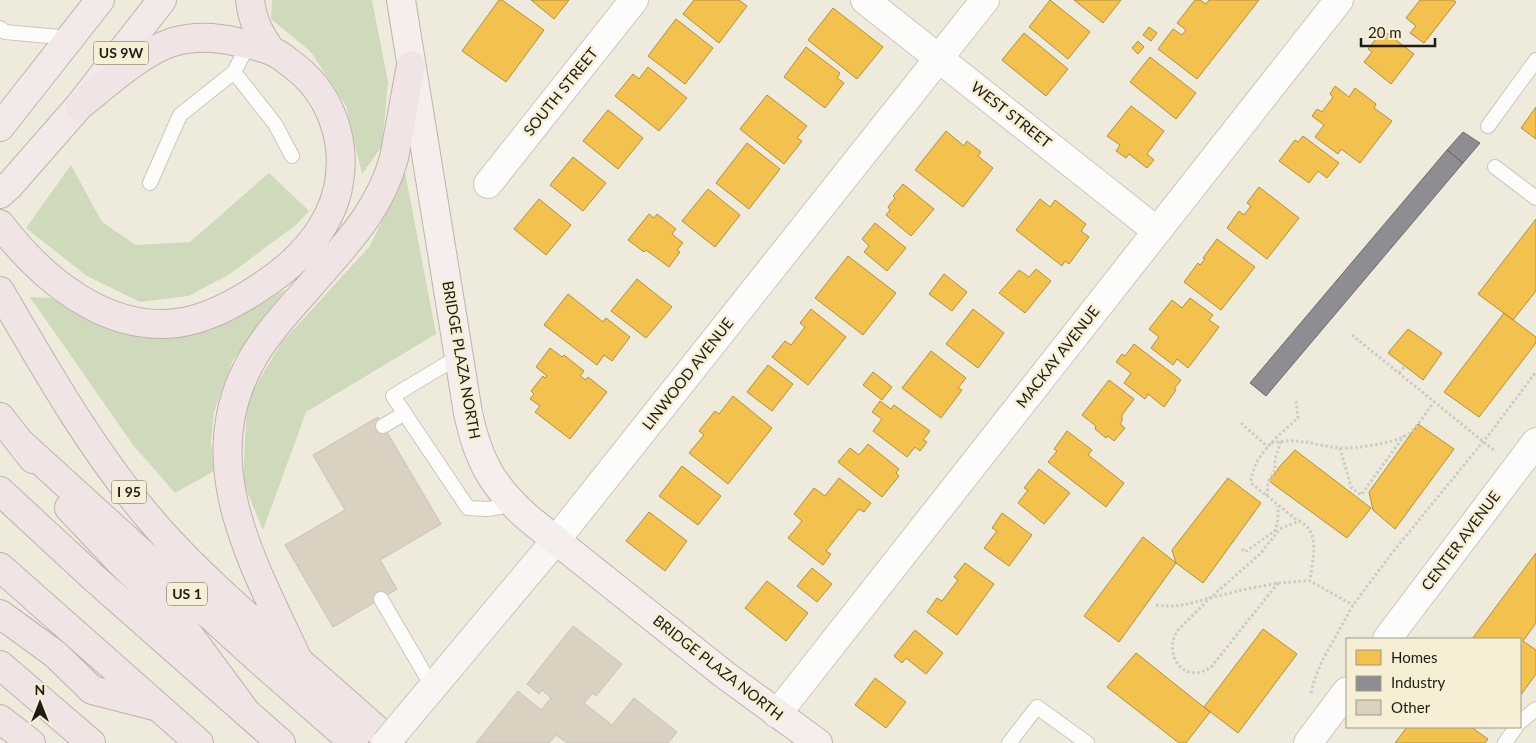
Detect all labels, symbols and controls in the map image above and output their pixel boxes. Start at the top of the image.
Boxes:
scale bar [1361,15,1435,47]
text: 20 m [1368,23,1402,41]
road number: US 9W [94,42,148,64]
street label: SOUTH STREET [519,44,601,139]
street label: WEST STREET [968,77,1056,151]
street label: BRIDGE PLAZA NORTH [439,279,485,440]
street label: MACKAY AVENUE [1012,302,1103,411]
street label: LINWOOD AVENUE [638,314,736,433]
road number: I 95 [112,481,146,504]
street label: CENTER AVENUE [1417,487,1503,594]
road number: US 1 [167,582,207,606]
street label: BRIDGE PLAZA NORTH [650,611,787,724]
legend [1346,638,1521,728]
text: Homes [1391,648,1437,666]
text: Industry [1391,673,1446,691]
north arrow [15,678,65,728]
text: N [35,681,45,698]
text: Other [1391,698,1431,716]

